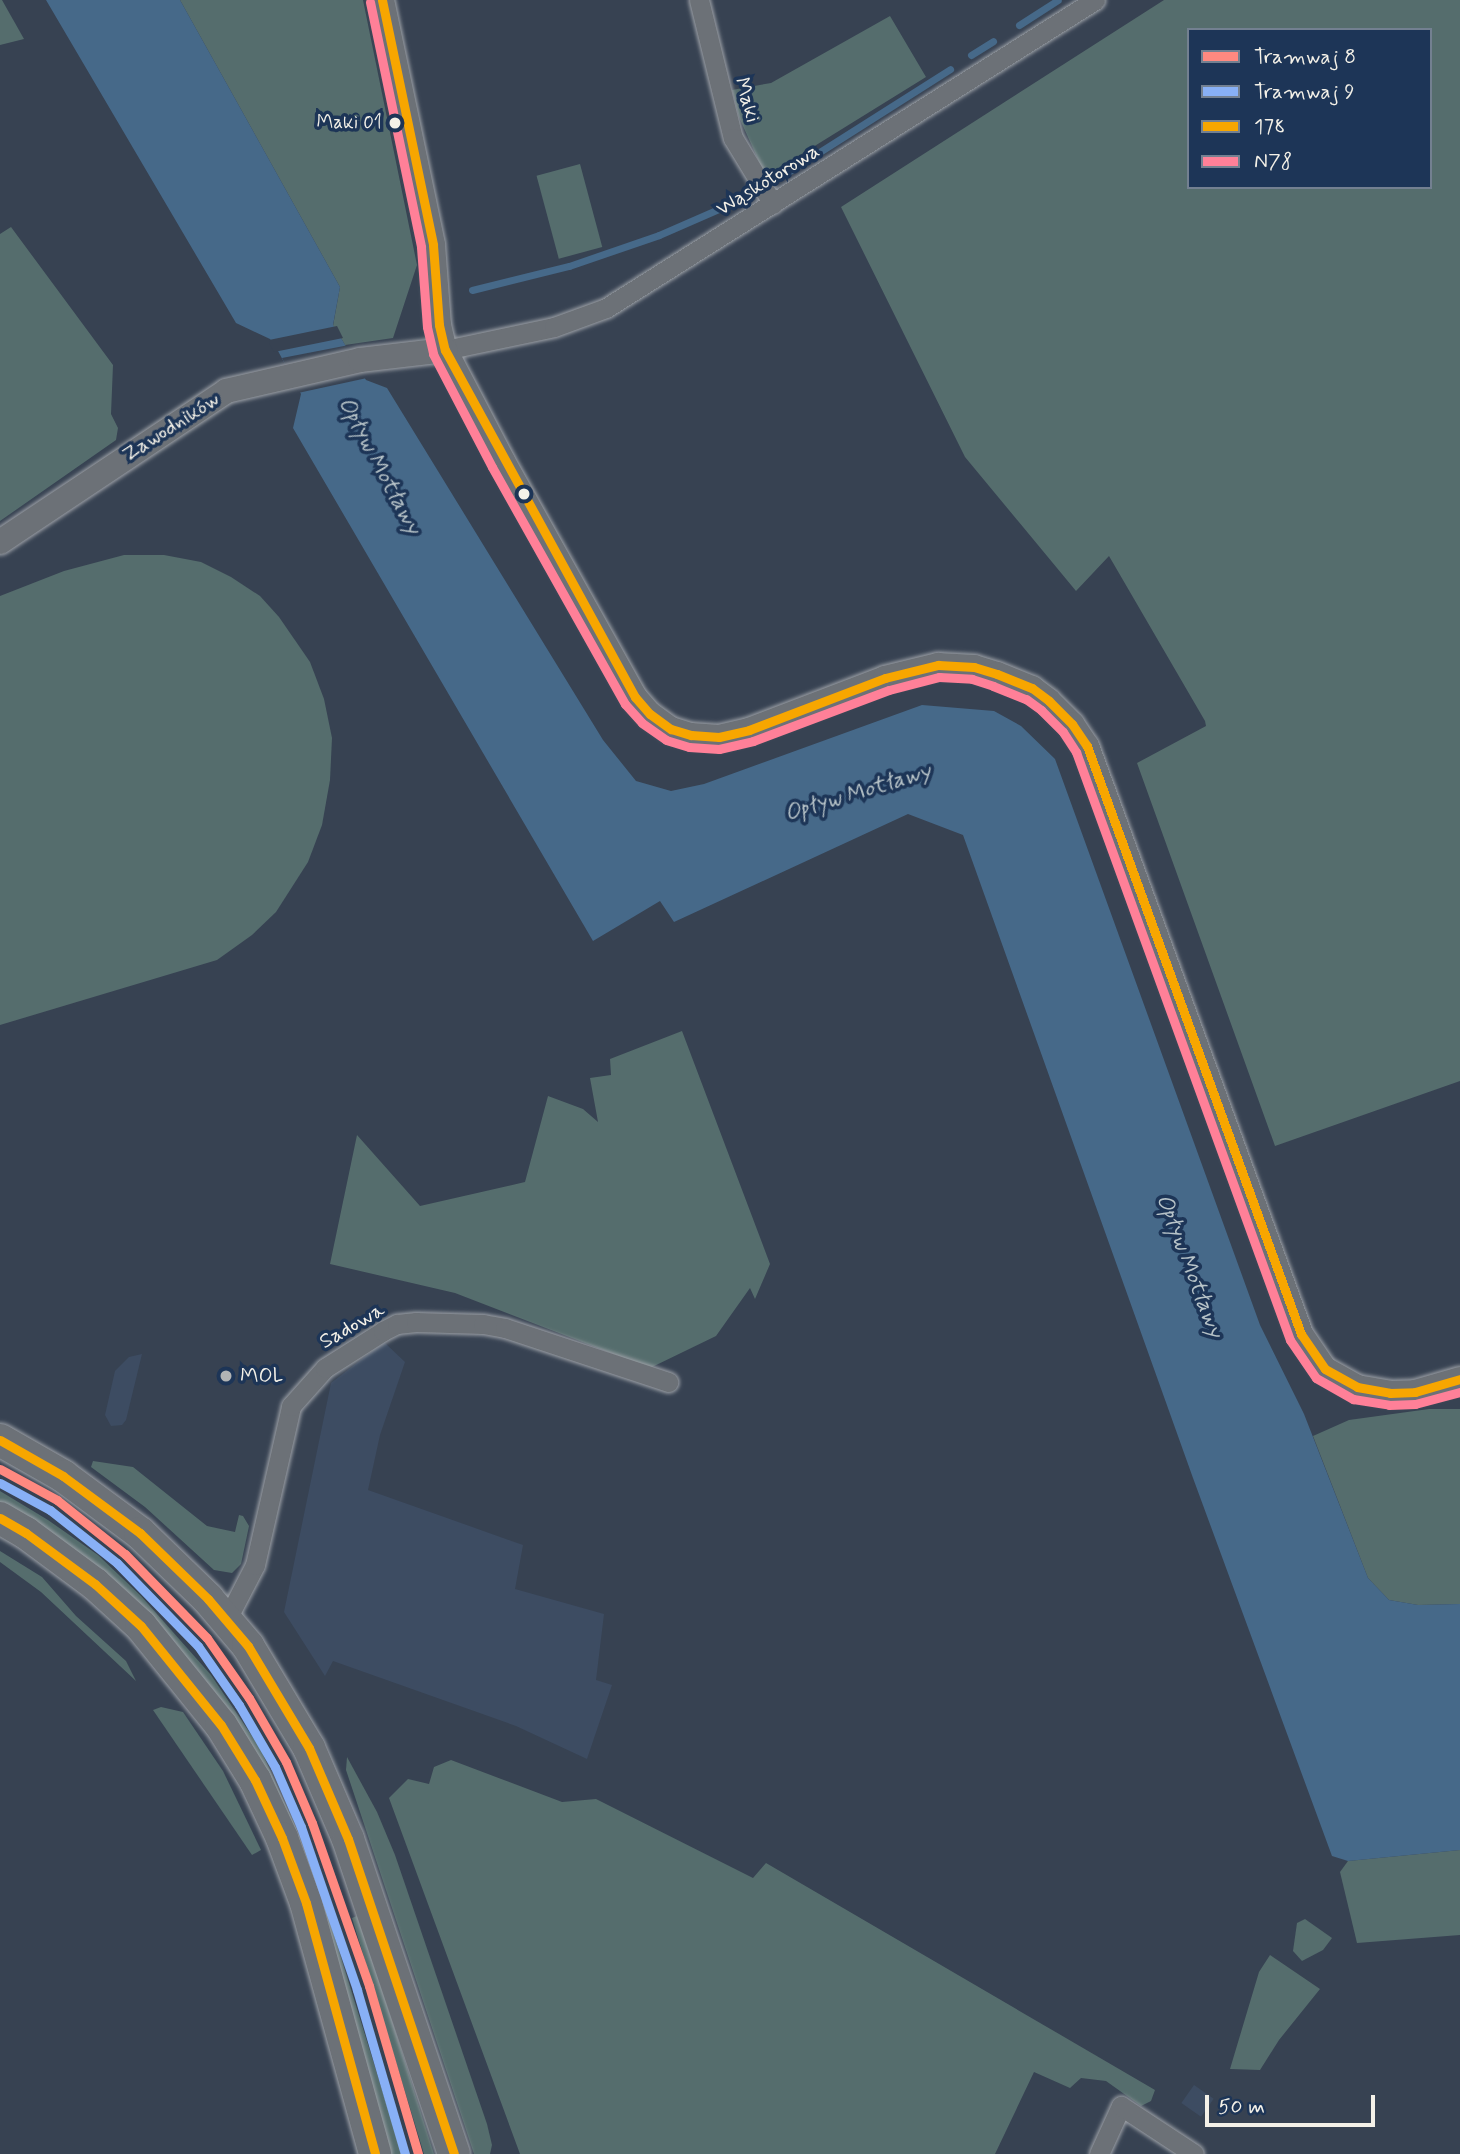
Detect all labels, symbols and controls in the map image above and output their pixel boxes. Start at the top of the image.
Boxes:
legend [1187,28,1432,189]
text: Tramwaj 8 [1254,43,1356,71]
street label: Maki [729,74,765,126]
text: Tramwaj 9 [1254,78,1355,106]
place label: Maki 01 [317,112,382,134]
text: 178 [1254,113,1285,141]
marker: Maki 01 [388,116,402,130]
street label: Wąskotorowa [712,138,824,222]
text: N78 [1254,148,1292,176]
street label: Zawodników [118,386,224,468]
water label: Opływ Motławy [332,394,426,538]
unlabelled marker [517,487,531,501]
water label: Opływ Motławy [783,758,933,828]
water label: Opływ Motławy [1150,1192,1228,1340]
street label: Sadowa [315,1297,389,1355]
place label: MOL [240,1363,284,1389]
marker: MOL [218,1368,234,1384]
scale bar [1208,2080,1378,2124]
text: 50 m [1218,2093,1265,2121]

